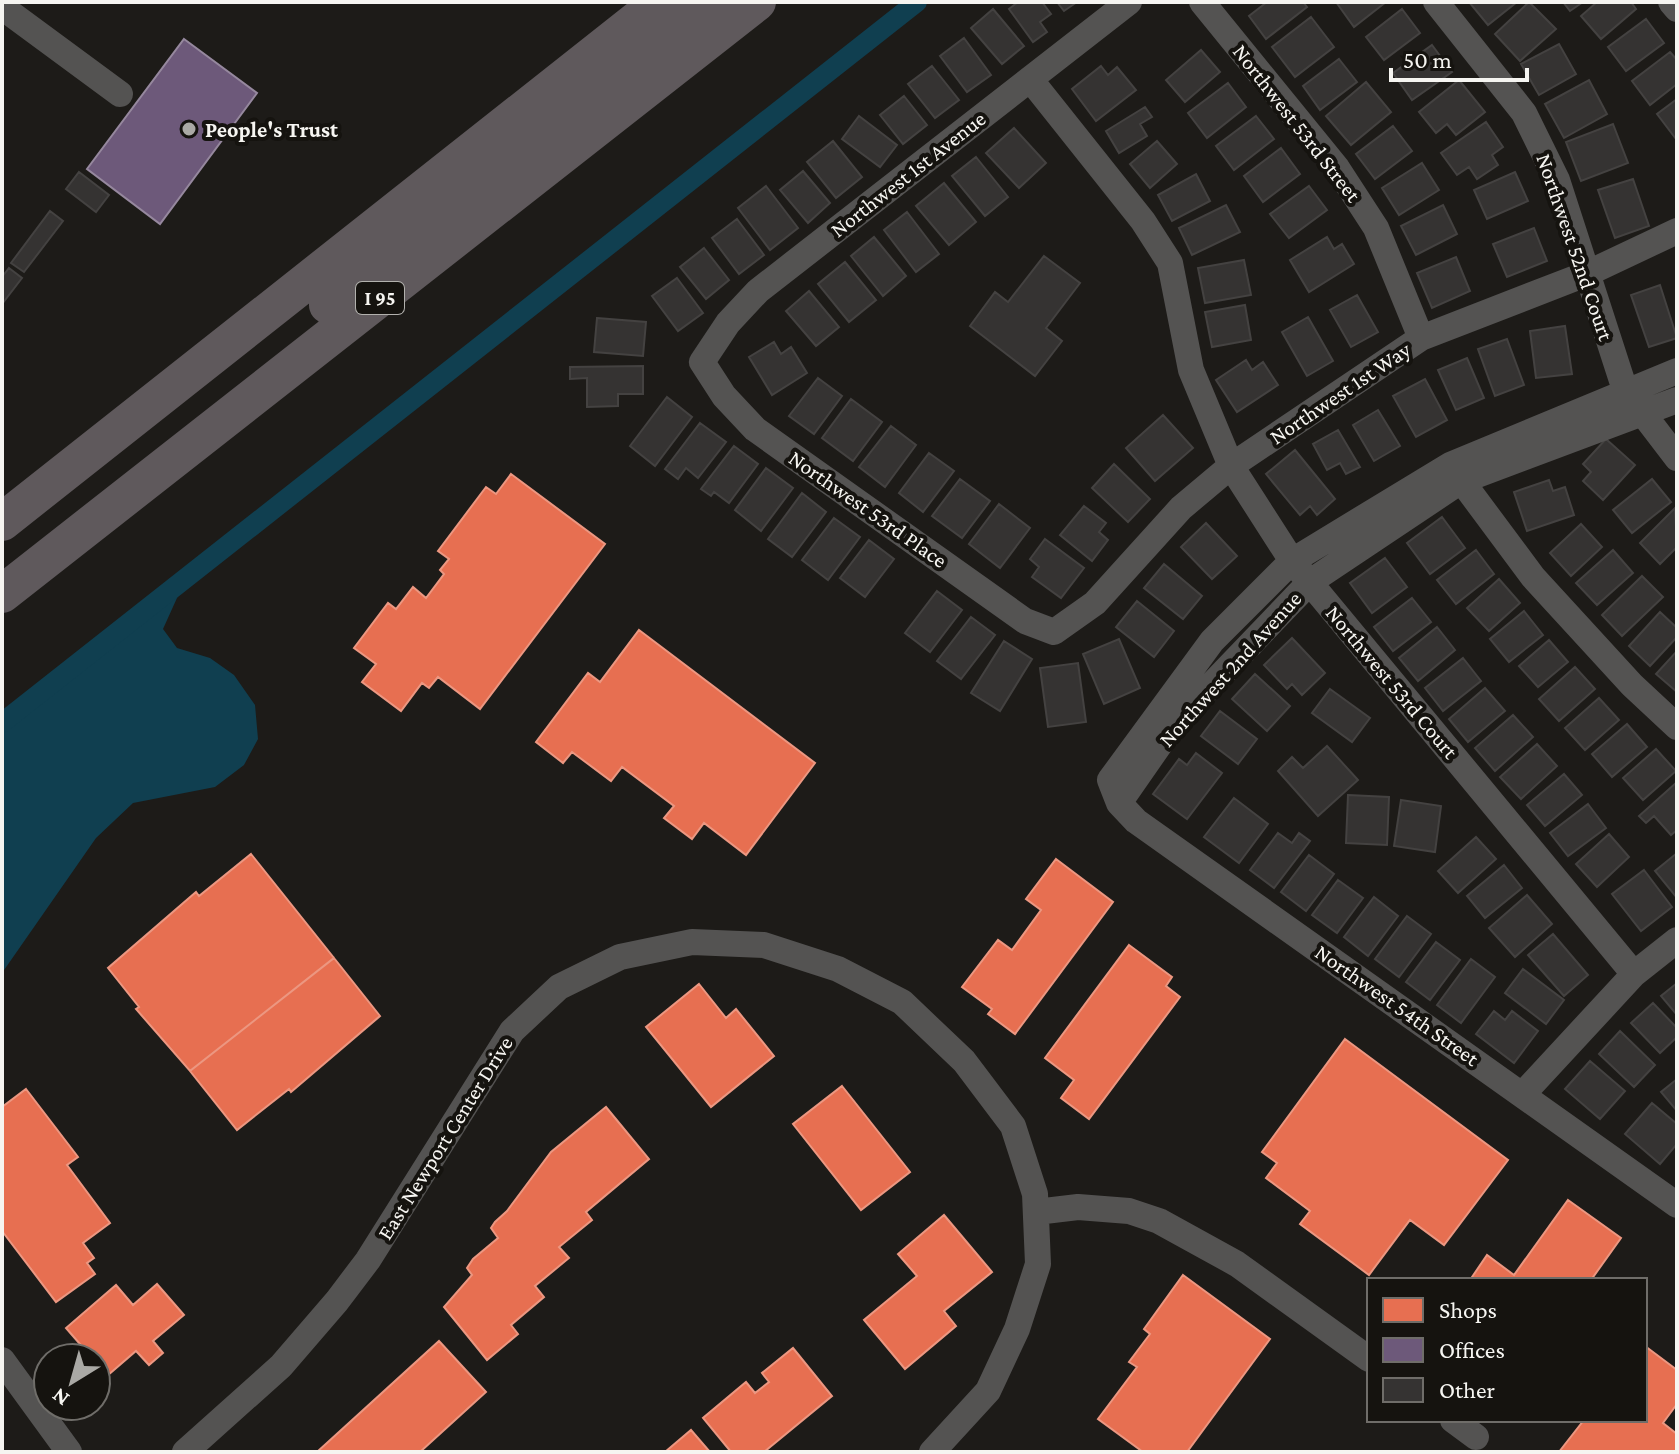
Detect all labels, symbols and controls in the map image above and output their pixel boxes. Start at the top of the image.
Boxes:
scale bar [1391,32,1527,82]
street label: Northwest 53rd Street [1228,39,1367,207]
text: 50 m [1403,46,1452,73]
street label: Northwest 1st Avenue [825,106,991,242]
place label: People's Trust [205,117,339,142]
marker: People's Trust [180,120,198,138]
street label: Northwest 52nd Court [1531,150,1619,345]
road number: I 95 [356,282,404,314]
street label: Northwest 1st Way [1265,336,1416,449]
street label: Northwest 53rd Place [784,445,952,573]
street label: Northwest 2nd Avenue [1154,586,1306,752]
street label: Northwest 53rd Court [1321,600,1464,764]
street label: Northwest 54th Street [1310,939,1484,1071]
street label: East Newport Center Drive [372,1032,518,1244]
legend [1367,1278,1647,1422]
text: Shops [1439,1296,1497,1323]
text: Offices [1439,1336,1505,1363]
north arrow [32,1342,112,1422]
text: Other [1439,1376,1495,1403]
text: N [47,1383,74,1412]

